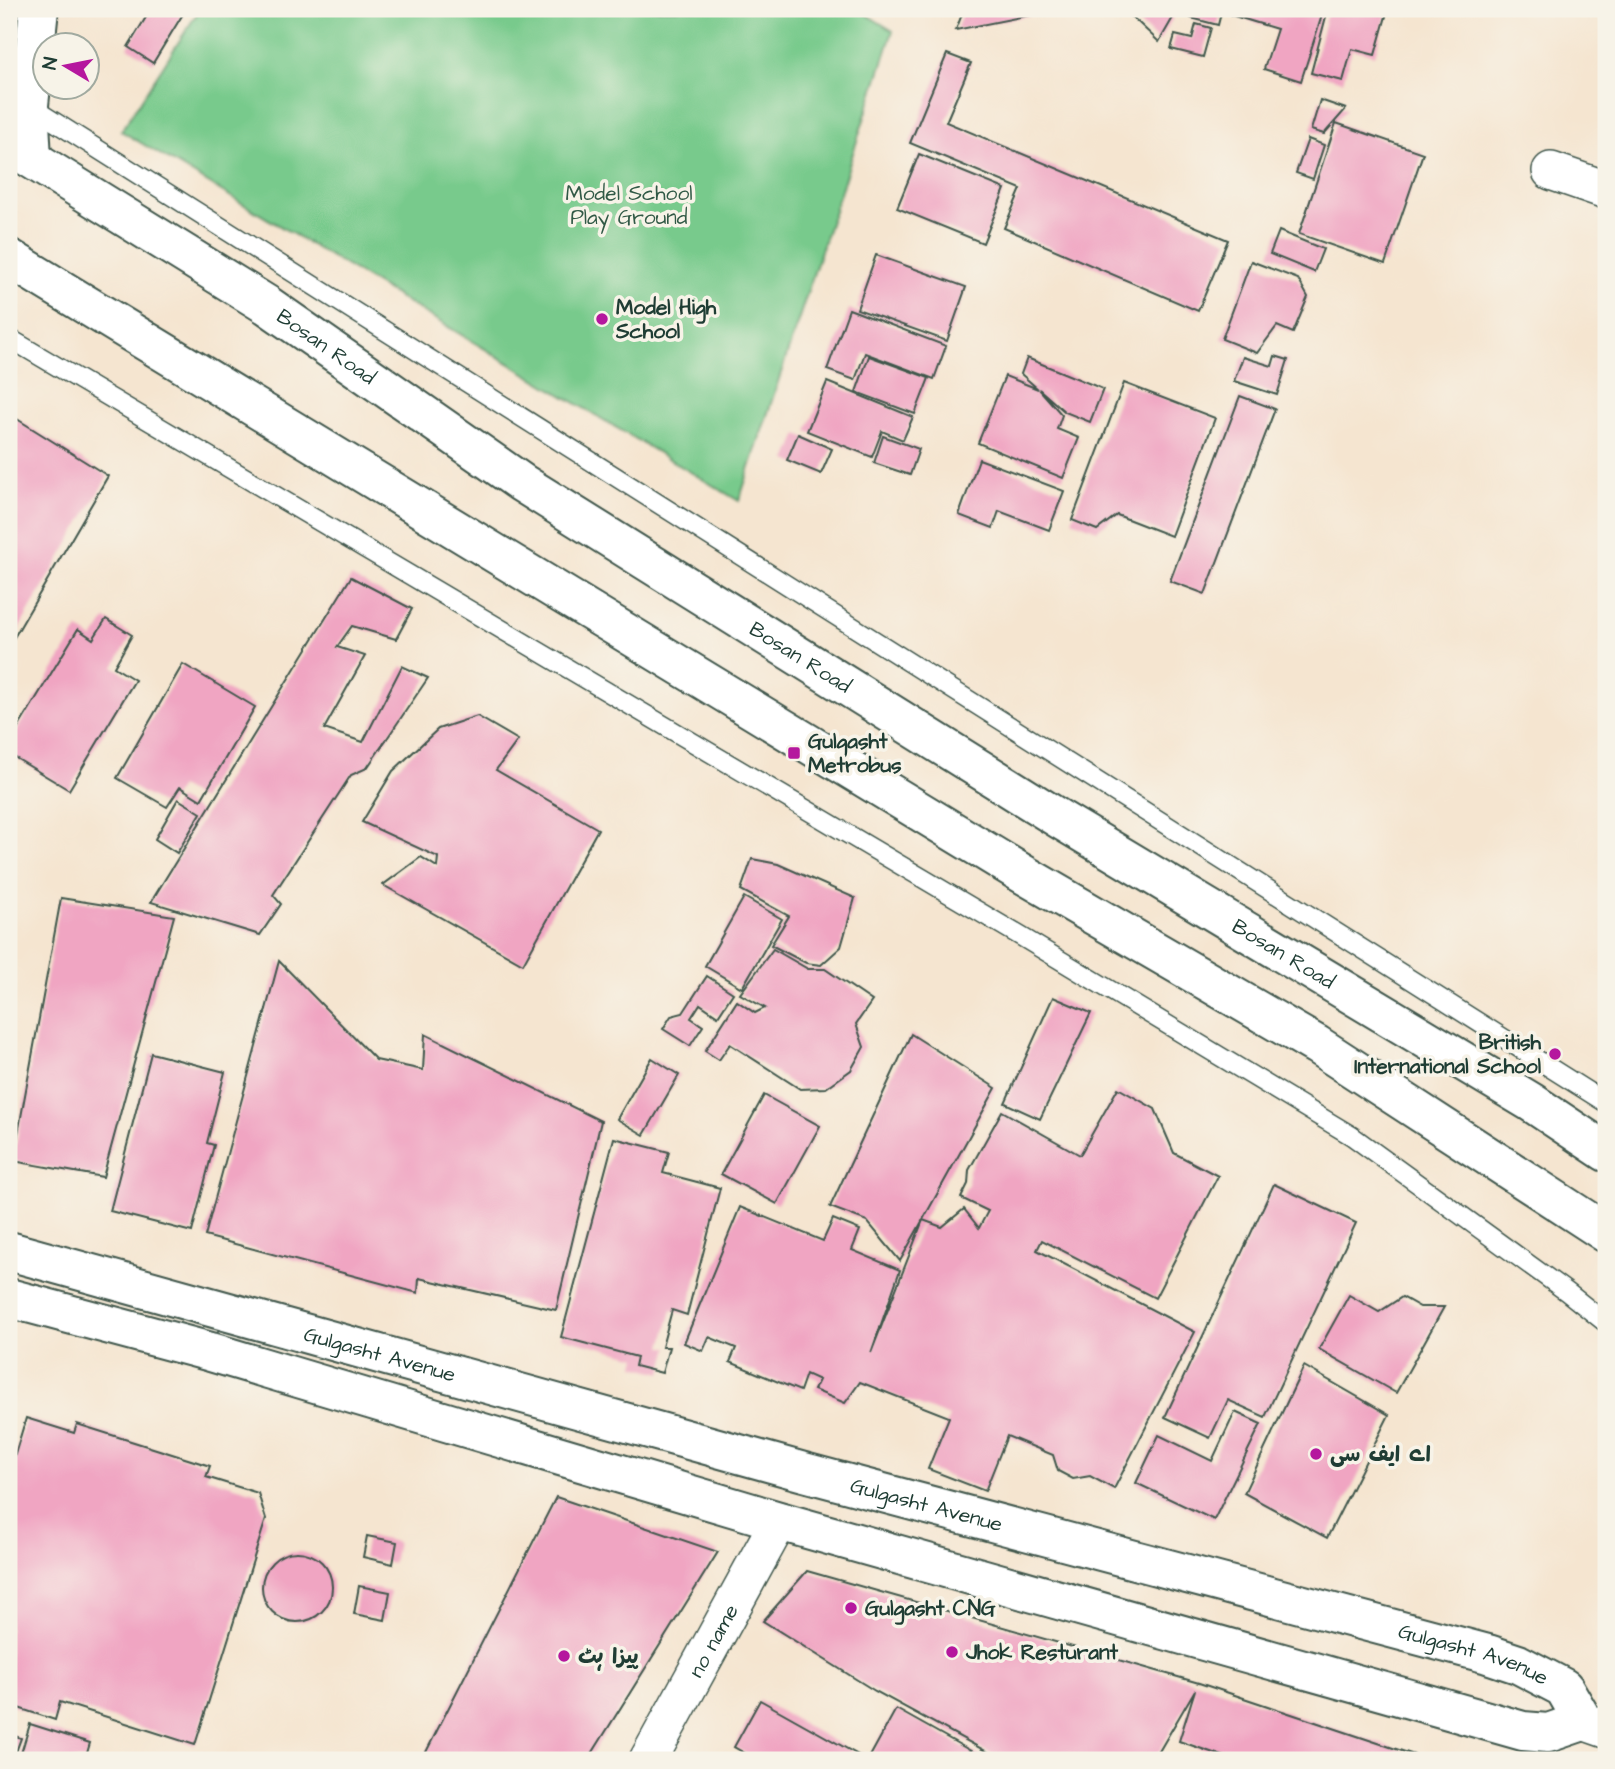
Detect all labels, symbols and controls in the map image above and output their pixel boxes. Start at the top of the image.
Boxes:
north arrow [32,32,102,102]
text: N [36,55,65,72]
park label: Model School Play Ground [565,179,693,234]
place label: Model High School [615,293,717,346]
street label: Bosan Road [271,302,382,391]
marker: Model High School [594,311,610,327]
street label: Bosan Road [744,614,857,700]
place label: Gulgasht Metrobus [808,727,902,780]
marker: Gulgasht Metrobus [786,745,802,761]
street label: Bosan Road [1227,912,1341,996]
place label: British International School [1354,1028,1542,1081]
marker: British International School [1547,1046,1563,1062]
street label: Gulgasht Avenue [301,1319,459,1389]
place label: اے ایف سی [1330,1440,1431,1469]
marker: اے ایف سی [1308,1446,1324,1462]
street label: Gulgasht Avenue [847,1471,1006,1539]
place label: Gulgasht CNG [865,1594,996,1625]
street label: no name [682,1599,745,1683]
marker: Gulgasht CNG [843,1600,859,1616]
street label: Gulgasht Avenue [1395,1616,1554,1692]
place label: Jhok Resturant [965,1638,1118,1667]
place label: پیزا ہٹ [578,1642,639,1671]
marker: Jhok Resturant [944,1644,960,1660]
marker: پیزا ہٹ [556,1648,572,1664]

